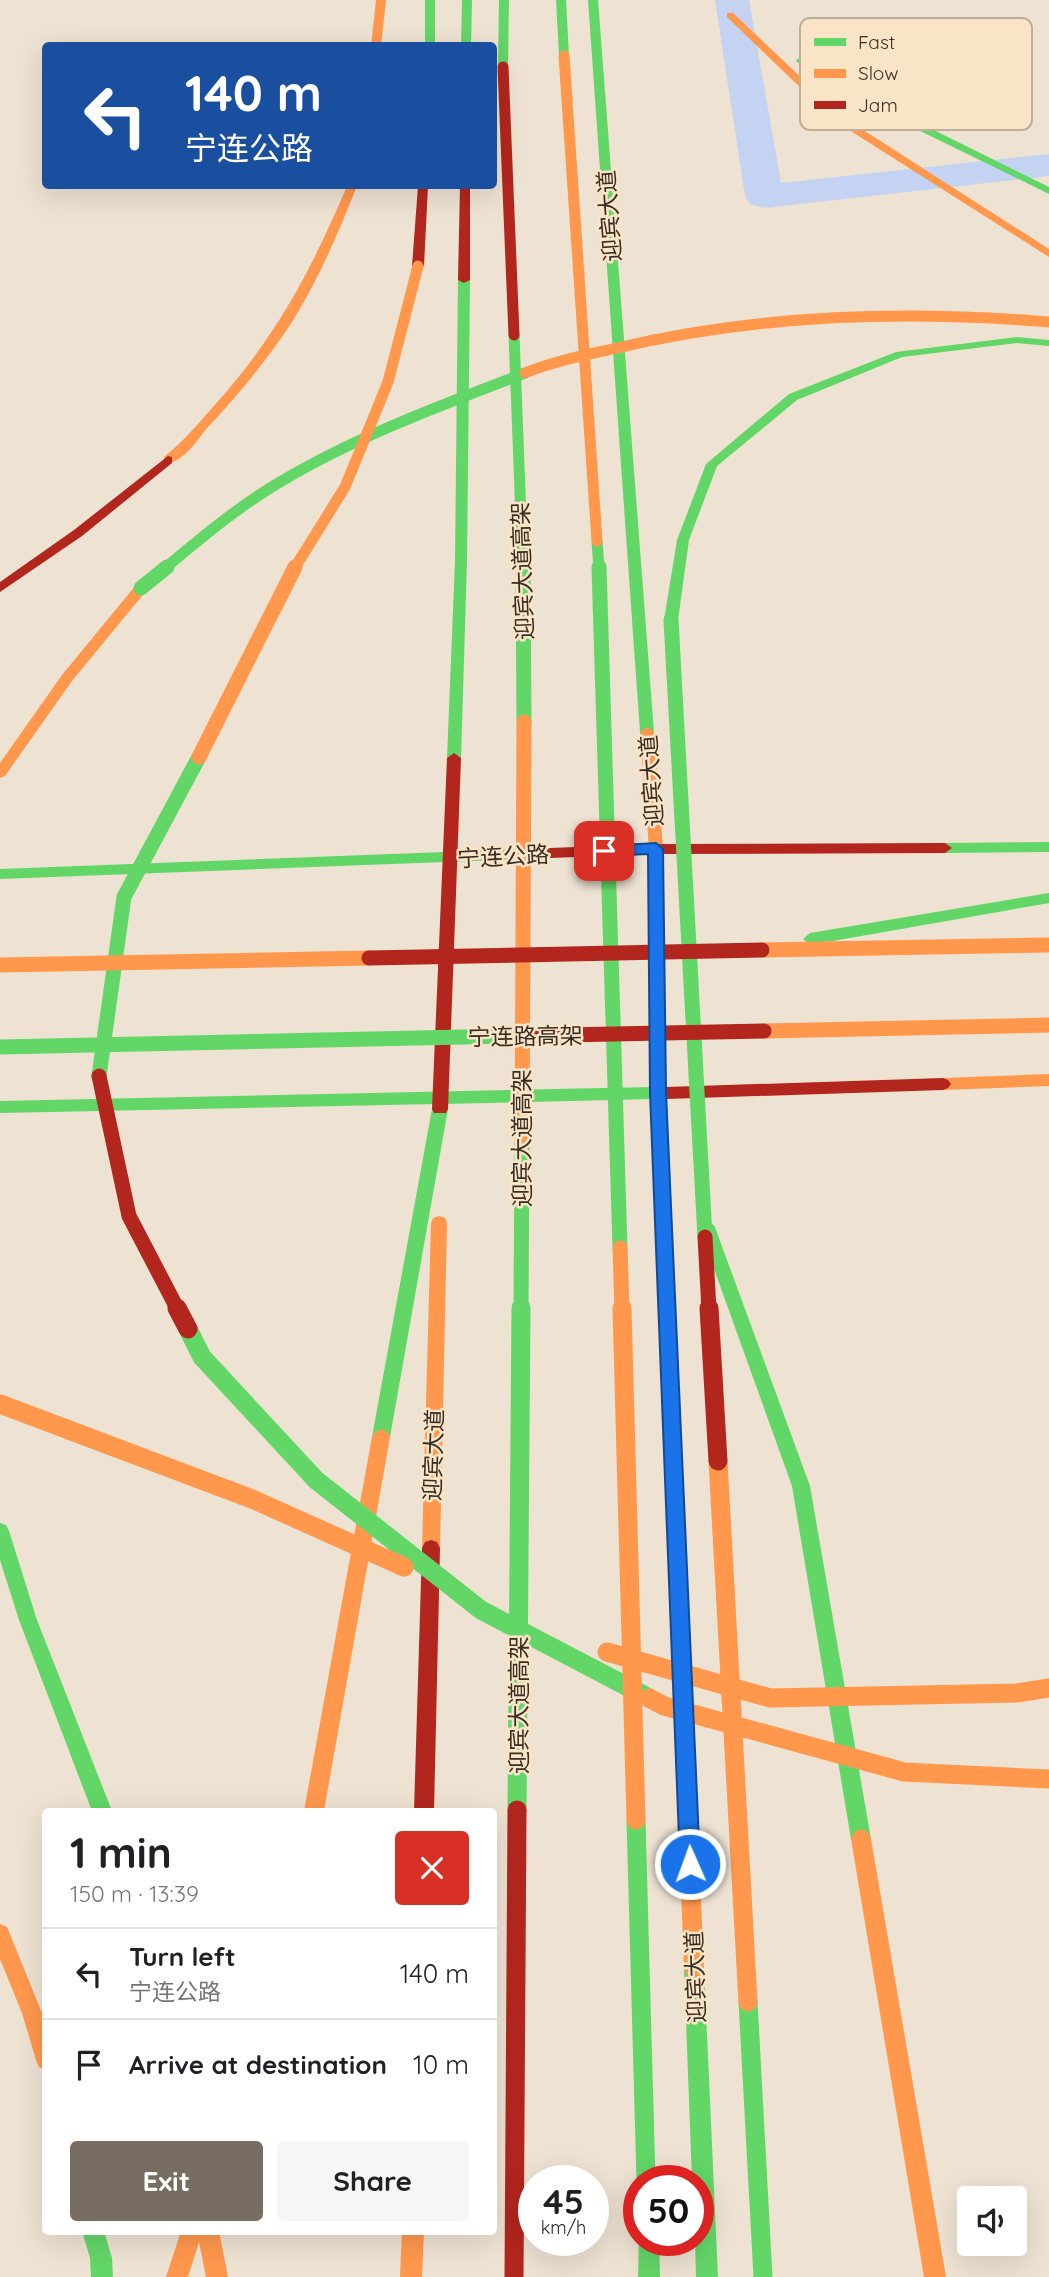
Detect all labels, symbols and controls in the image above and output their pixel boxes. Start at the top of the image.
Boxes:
legend [800,18,1032,130]
text: Fast [858,30,895,54]
text: Slow [858,61,899,85]
text: 140 m [185,62,322,123]
icon: left [70,70,161,161]
text: Jam [858,93,898,117]
text: 宁连公路 [185,128,313,168]
street label: 迎宾大道 [591,169,627,263]
street label: 迎宾大道高架 [505,502,539,640]
street label: 迎宾大道 [633,734,669,828]
pin [574,821,634,881]
icon: arrive [585,832,623,870]
street label: 宁连公路 [456,839,550,873]
street label: 宁连路高架 [467,1020,583,1052]
street label: 迎宾大道高架 [507,1069,536,1207]
street label: 迎宾大道 [417,1409,449,1501]
street label: 迎宾大道高架 [504,1636,533,1774]
text: 1 min [70,1826,172,1879]
position arrow [653,1827,727,1901]
button: close [395,1831,469,1905]
text: 150 m · 13:39 [70,1879,199,1908]
street label: 迎宾大道 [679,1931,711,2023]
text: Turn left [129,1940,236,1973]
icon: left [70,1955,108,1993]
text: 140 m [400,1957,469,1990]
text: 宁连公路 [129,1977,221,2006]
icon: arrive [70,2046,108,2084]
text: Arrive at destination [129,2048,387,2081]
text: 10 m [413,2048,469,2081]
button: Exit [70,2141,263,2221]
button: Share [277,2141,469,2221]
speed limit sign: 50 [623,2165,714,2256]
text: 45 [543,2179,584,2223]
map controls [957,2186,1027,2256]
button: sound [957,2186,1027,2256]
text: km/h [541,2216,586,2239]

